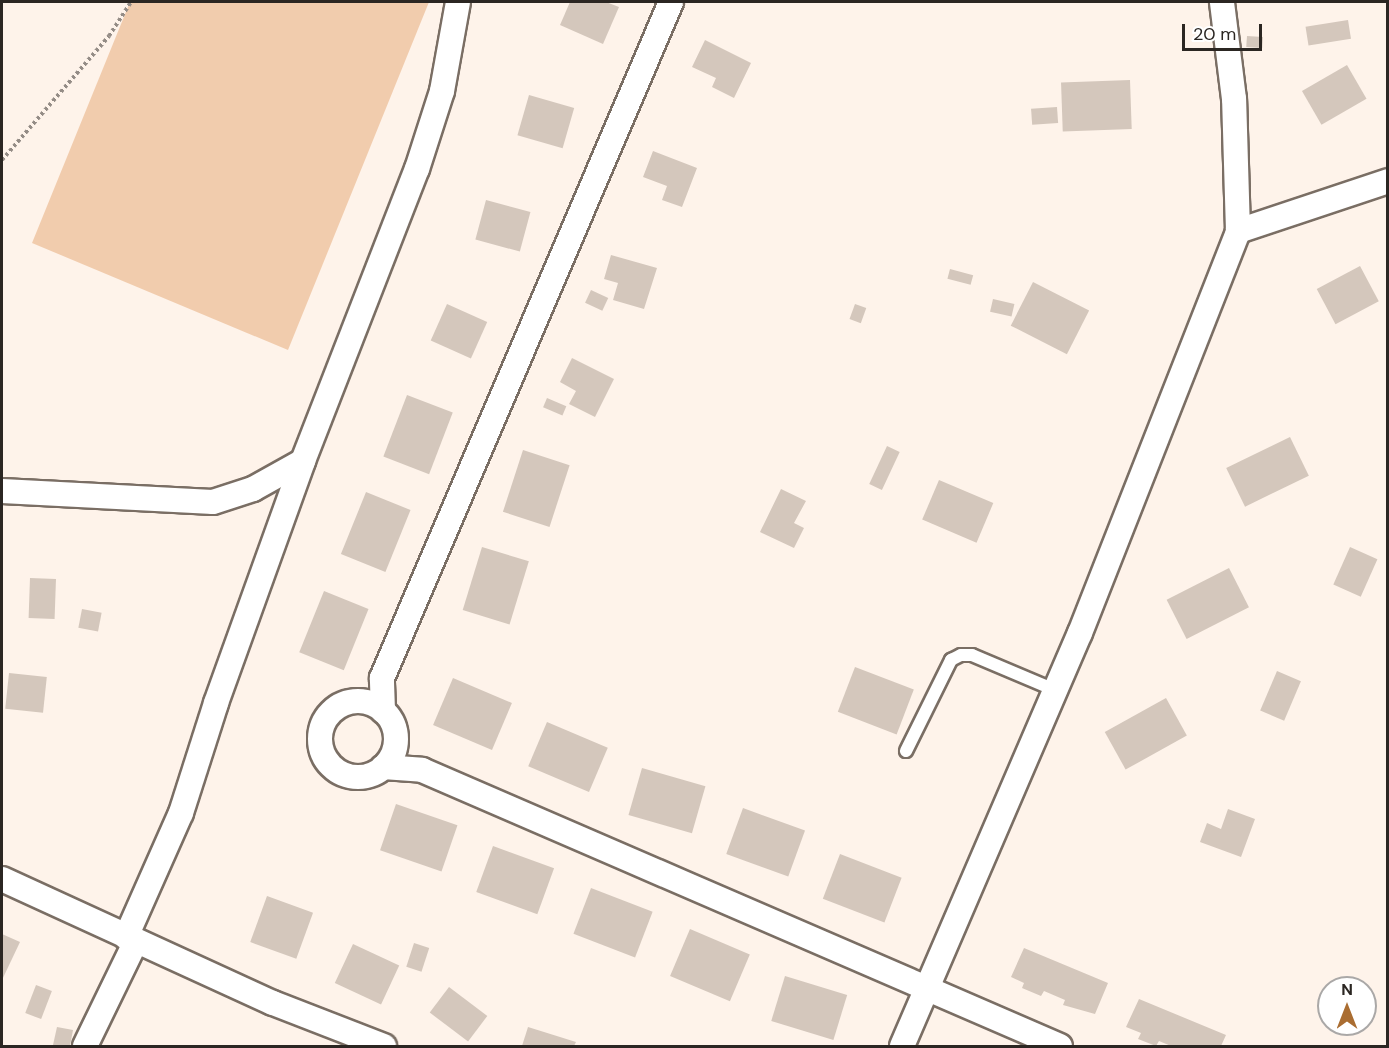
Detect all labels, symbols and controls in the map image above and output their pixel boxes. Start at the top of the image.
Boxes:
scale bar [1185,12,1264,50]
text: 20 m [1193,22,1236,46]
north arrow [1317,976,1377,1036]
text: N [1341,979,1353,1000]

